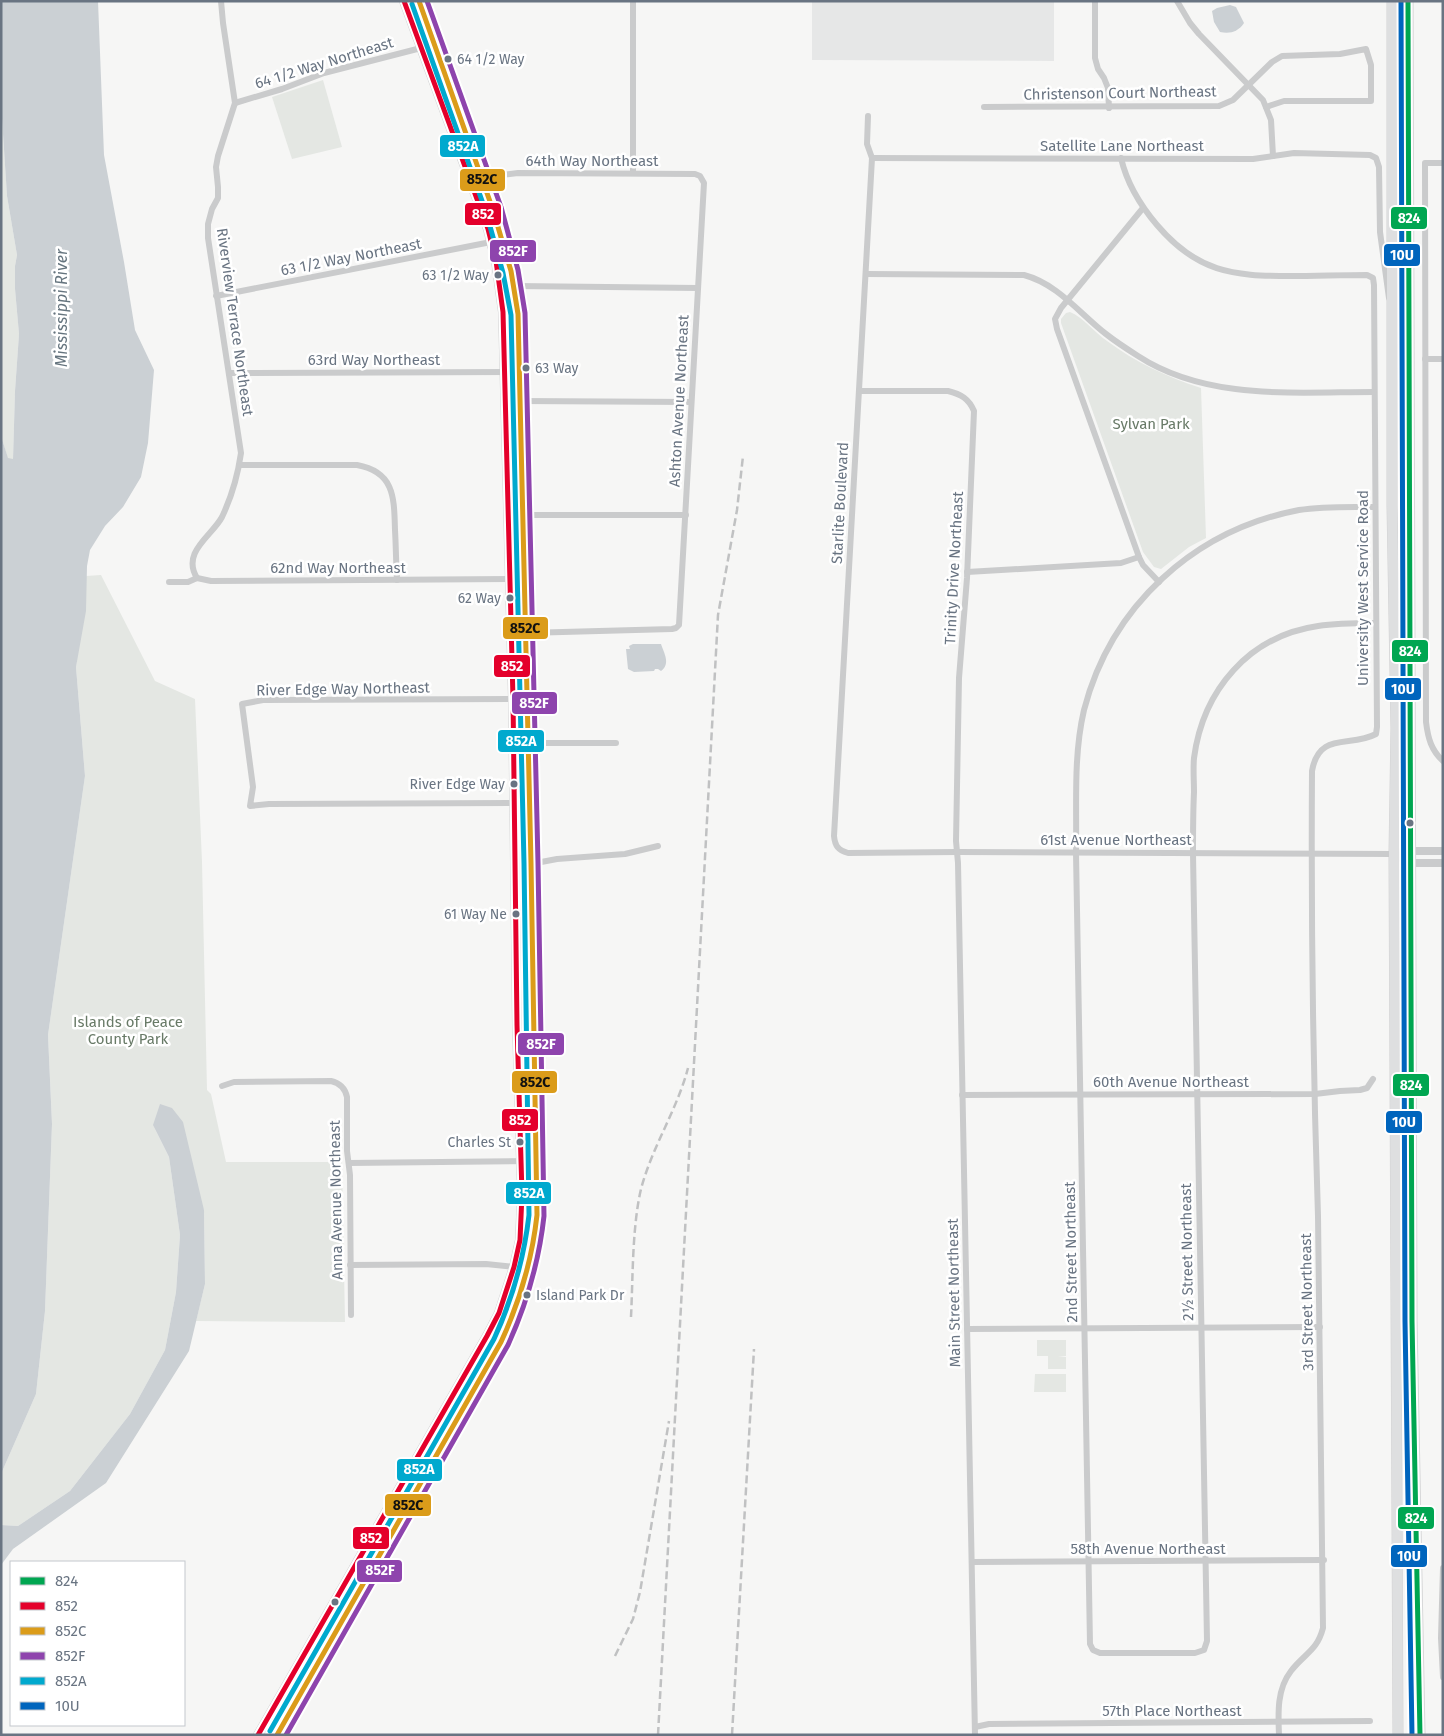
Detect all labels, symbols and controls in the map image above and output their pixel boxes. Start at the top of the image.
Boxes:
street label: 64 1/2 Way Northeast [253,33,396,93]
place label: 64 1/2 Way [457,51,525,68]
marker: 64 1/2 Way [443,54,453,64]
street label: Christenson Court Northeast [1023,82,1217,104]
line badge: 852A [439,134,486,158]
street label: Satellite Lane Northeast [1040,137,1205,155]
text: 852A [448,138,479,155]
street label: 64th Way Northeast [526,152,659,170]
line badge: 852C [459,168,506,192]
text: 852C [467,171,497,188]
line badge: 852 [464,202,502,226]
text: 852 [472,206,494,223]
line badge: 824 [1390,206,1428,230]
text: 824 [1398,210,1420,227]
street label: Riverview Terrace Northeast [213,227,257,418]
street label: 63 1/2 Way Northeast [279,234,424,279]
line badge: 852F [489,239,537,263]
text: 852F [498,243,528,260]
line badge: 10U [1383,243,1421,267]
text: 10U [1390,247,1414,264]
water label: Mississippi River [52,248,71,367]
place label: 63 1/2 Way [422,267,489,284]
marker: 63 1/2 Way [493,270,503,280]
street label: Ashton Avenue Northeast [666,314,693,488]
street label: 63rd Way Northeast [308,351,441,369]
place label: 63 Way [535,360,579,377]
marker: 63 Way [521,363,531,373]
park label: Sylvan Park [1112,415,1190,433]
street label: Starlite Boulevard [828,442,852,564]
street label: Trinity Drive Northeast [941,490,967,645]
street label: University West Service Road [1354,490,1372,686]
street label: 62nd Way Northeast [270,559,406,577]
place label: 62 Way [458,590,501,607]
marker: 62 Way [505,593,515,603]
line badge: 852C [502,616,549,640]
text: 852C [510,620,540,637]
line badge: 824 [1391,639,1429,663]
text: 824 [1399,643,1421,660]
line badge: 852 [493,654,531,678]
text: 852 [501,658,523,675]
line badge: 10U [1384,677,1422,701]
street label: River Edge Way Northeast [256,678,431,700]
text: 10U [1391,681,1415,698]
line badge: 852F [511,691,558,715]
text: 852F [519,695,549,712]
line badge: 852A [497,729,545,753]
text: 852A [506,733,537,750]
place label: River Edge Way [410,776,505,793]
marker: River Edge Way [509,779,519,789]
unlabelled marker [1405,818,1415,828]
street label: 61st Avenue Northeast [1040,831,1192,849]
place label: 61 Way Ne [444,906,507,923]
marker: 61 Way Ne [511,909,521,919]
park label: Islands of Peace County Park [73,1013,183,1048]
line badge: 852F [517,1032,565,1056]
text: 852F [526,1036,556,1053]
line badge: 852C [511,1070,558,1094]
street label: 60th Avenue Northeast [1093,1073,1249,1091]
line badge: 824 [1392,1073,1430,1097]
text: 852C [520,1074,550,1091]
text: 824 [1400,1077,1422,1094]
line badge: 852 [501,1108,539,1132]
line badge: 10U [1385,1110,1423,1134]
text: 852 [509,1112,531,1129]
text: 10U [1392,1114,1416,1131]
street label: Anna Avenue Northeast [326,1120,346,1280]
place label: Charles St [447,1134,512,1151]
marker: Charles St [515,1137,525,1147]
line badge: 852A [505,1181,552,1205]
street label: 2nd Street Northeast [1061,1181,1081,1323]
street label: 2½ Street Northeast [1177,1183,1197,1321]
text: 852A [514,1185,545,1202]
street label: Main Street Northeast [944,1218,964,1368]
street label: 3rd Street Northeast [1297,1232,1317,1371]
place label: Island Park Dr [536,1287,625,1304]
marker: Island Park Dr [522,1290,532,1300]
line badge: 852A [396,1458,443,1482]
text: 852A [404,1461,435,1478]
line badge: 852C [384,1493,432,1517]
text: 852C [393,1497,423,1514]
line badge: 824 [1397,1506,1435,1530]
text: 824 [1405,1510,1427,1527]
line badge: 852 [352,1526,390,1550]
text: 852 [360,1530,382,1547]
street label: 58th Avenue Northeast [1070,1540,1226,1558]
line badge: 10U [1390,1544,1428,1568]
text: 10U [1397,1548,1421,1565]
line badge: 852F [356,1559,403,1583]
legend [10,1561,185,1726]
text: 852F [365,1562,395,1579]
text: 824 [55,1572,78,1590]
text: 852 [55,1597,78,1615]
unlabelled marker [330,1597,340,1607]
text: 852C [55,1622,87,1640]
text: 852F [55,1647,85,1665]
text: 852A [55,1672,87,1690]
text: 10U [55,1697,80,1715]
street label: 57th Place Northeast [1102,1702,1242,1720]

